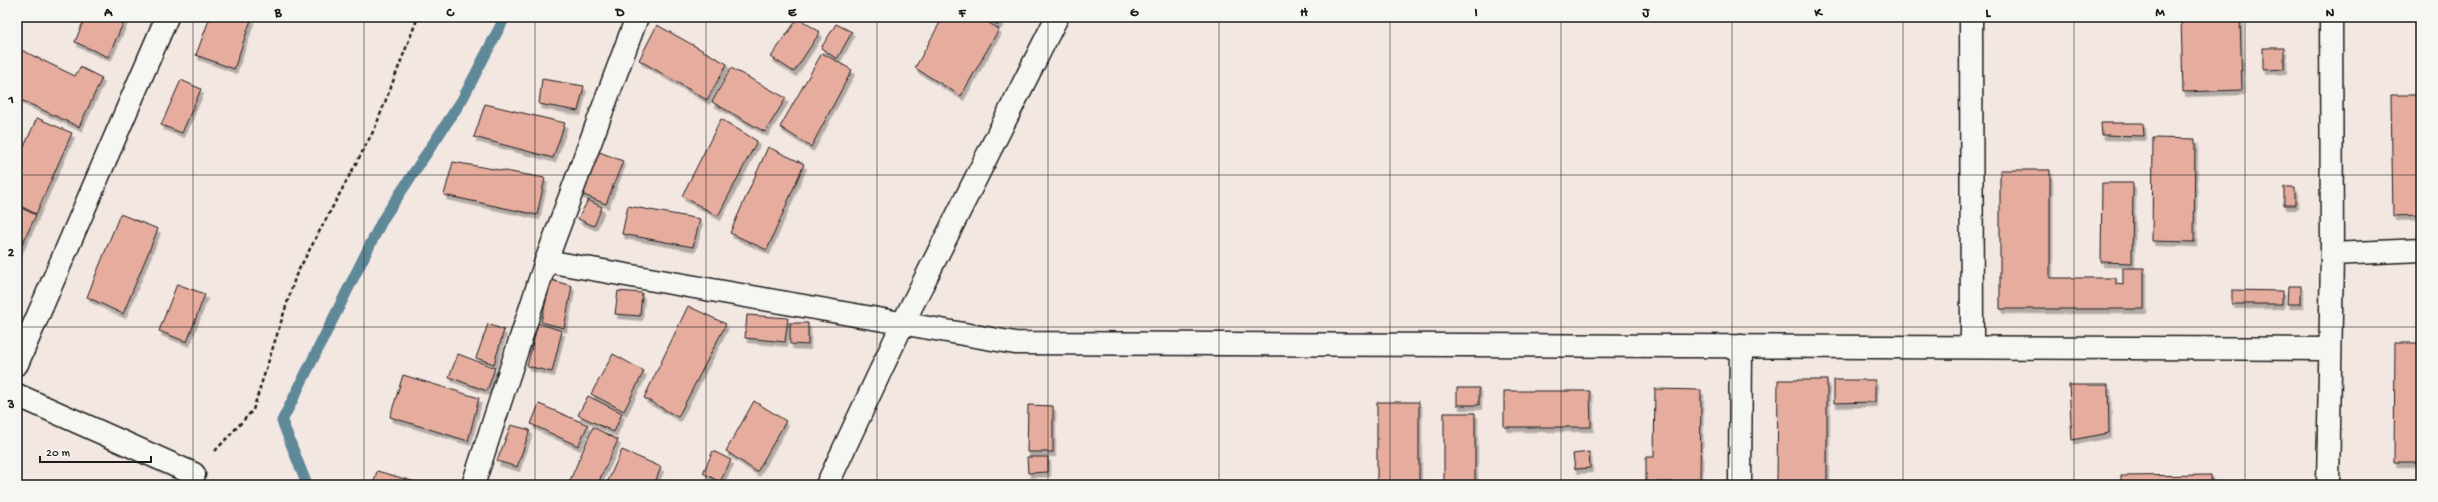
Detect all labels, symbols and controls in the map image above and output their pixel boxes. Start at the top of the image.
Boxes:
text: A [103,6,113,21]
text: B [274,6,283,21]
text: C [445,6,455,21]
text: D [615,6,625,21]
text: E [788,6,797,21]
text: F [958,6,967,21]
text: G [1130,6,1139,21]
text: H [1300,6,1308,21]
text: I [1474,6,1478,21]
text: J [1642,6,1651,21]
text: K [1813,6,1823,21]
text: L [1986,6,1992,21]
text: M [2155,6,2165,21]
text: N [2326,6,2335,21]
text: 1 [7,93,14,108]
text: 2 [8,246,15,261]
text: 3 [7,398,15,413]
scale bar [40,438,151,464]
text: 20 m [46,447,71,461]

